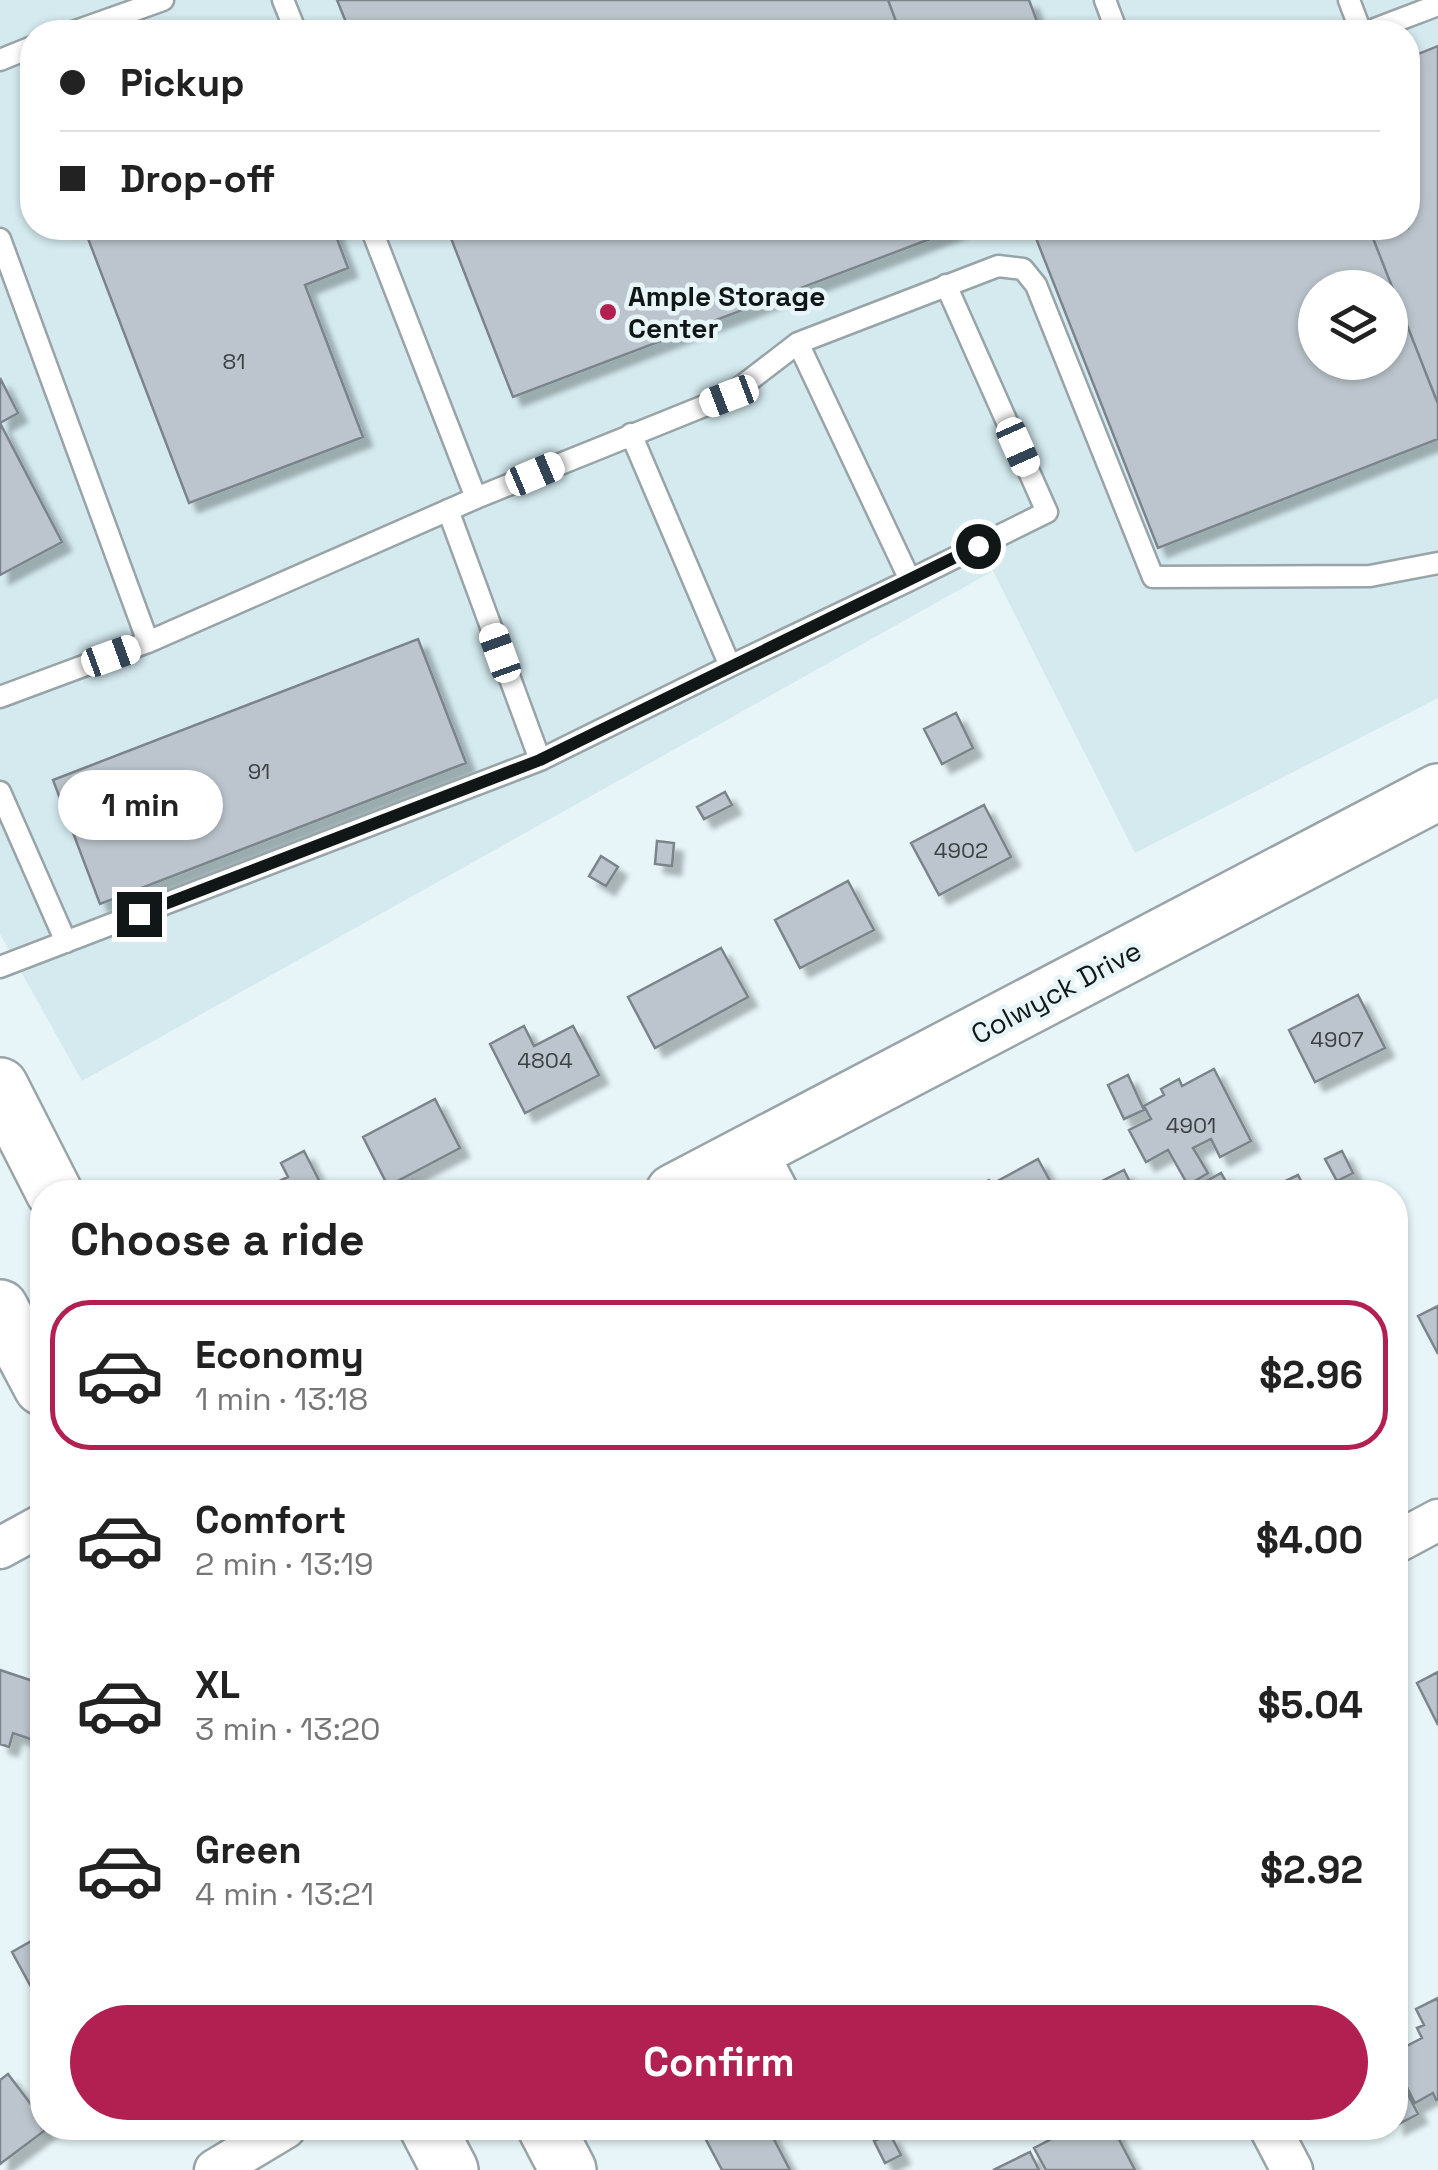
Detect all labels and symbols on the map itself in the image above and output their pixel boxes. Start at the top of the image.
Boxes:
place label: Ample Storage Center [628,278,825,346]
marker: Ample Storage Center [597,301,619,323]
house number: 81 [223,347,245,375]
car [696,371,762,421]
car [992,413,1044,481]
car [502,448,568,500]
route start [956,524,1001,569]
car [476,620,524,686]
car [78,632,144,680]
house number: 91 [248,757,270,785]
callout: 1 min [56,769,222,839]
house number: 4902 [934,836,988,864]
route end [117,892,162,937]
street label: Colwyck Drive [965,932,1147,1052]
house number: 4907 [1310,1025,1364,1053]
house number: 4804 [517,1046,573,1074]
house number: 4901 [1166,1111,1216,1139]

